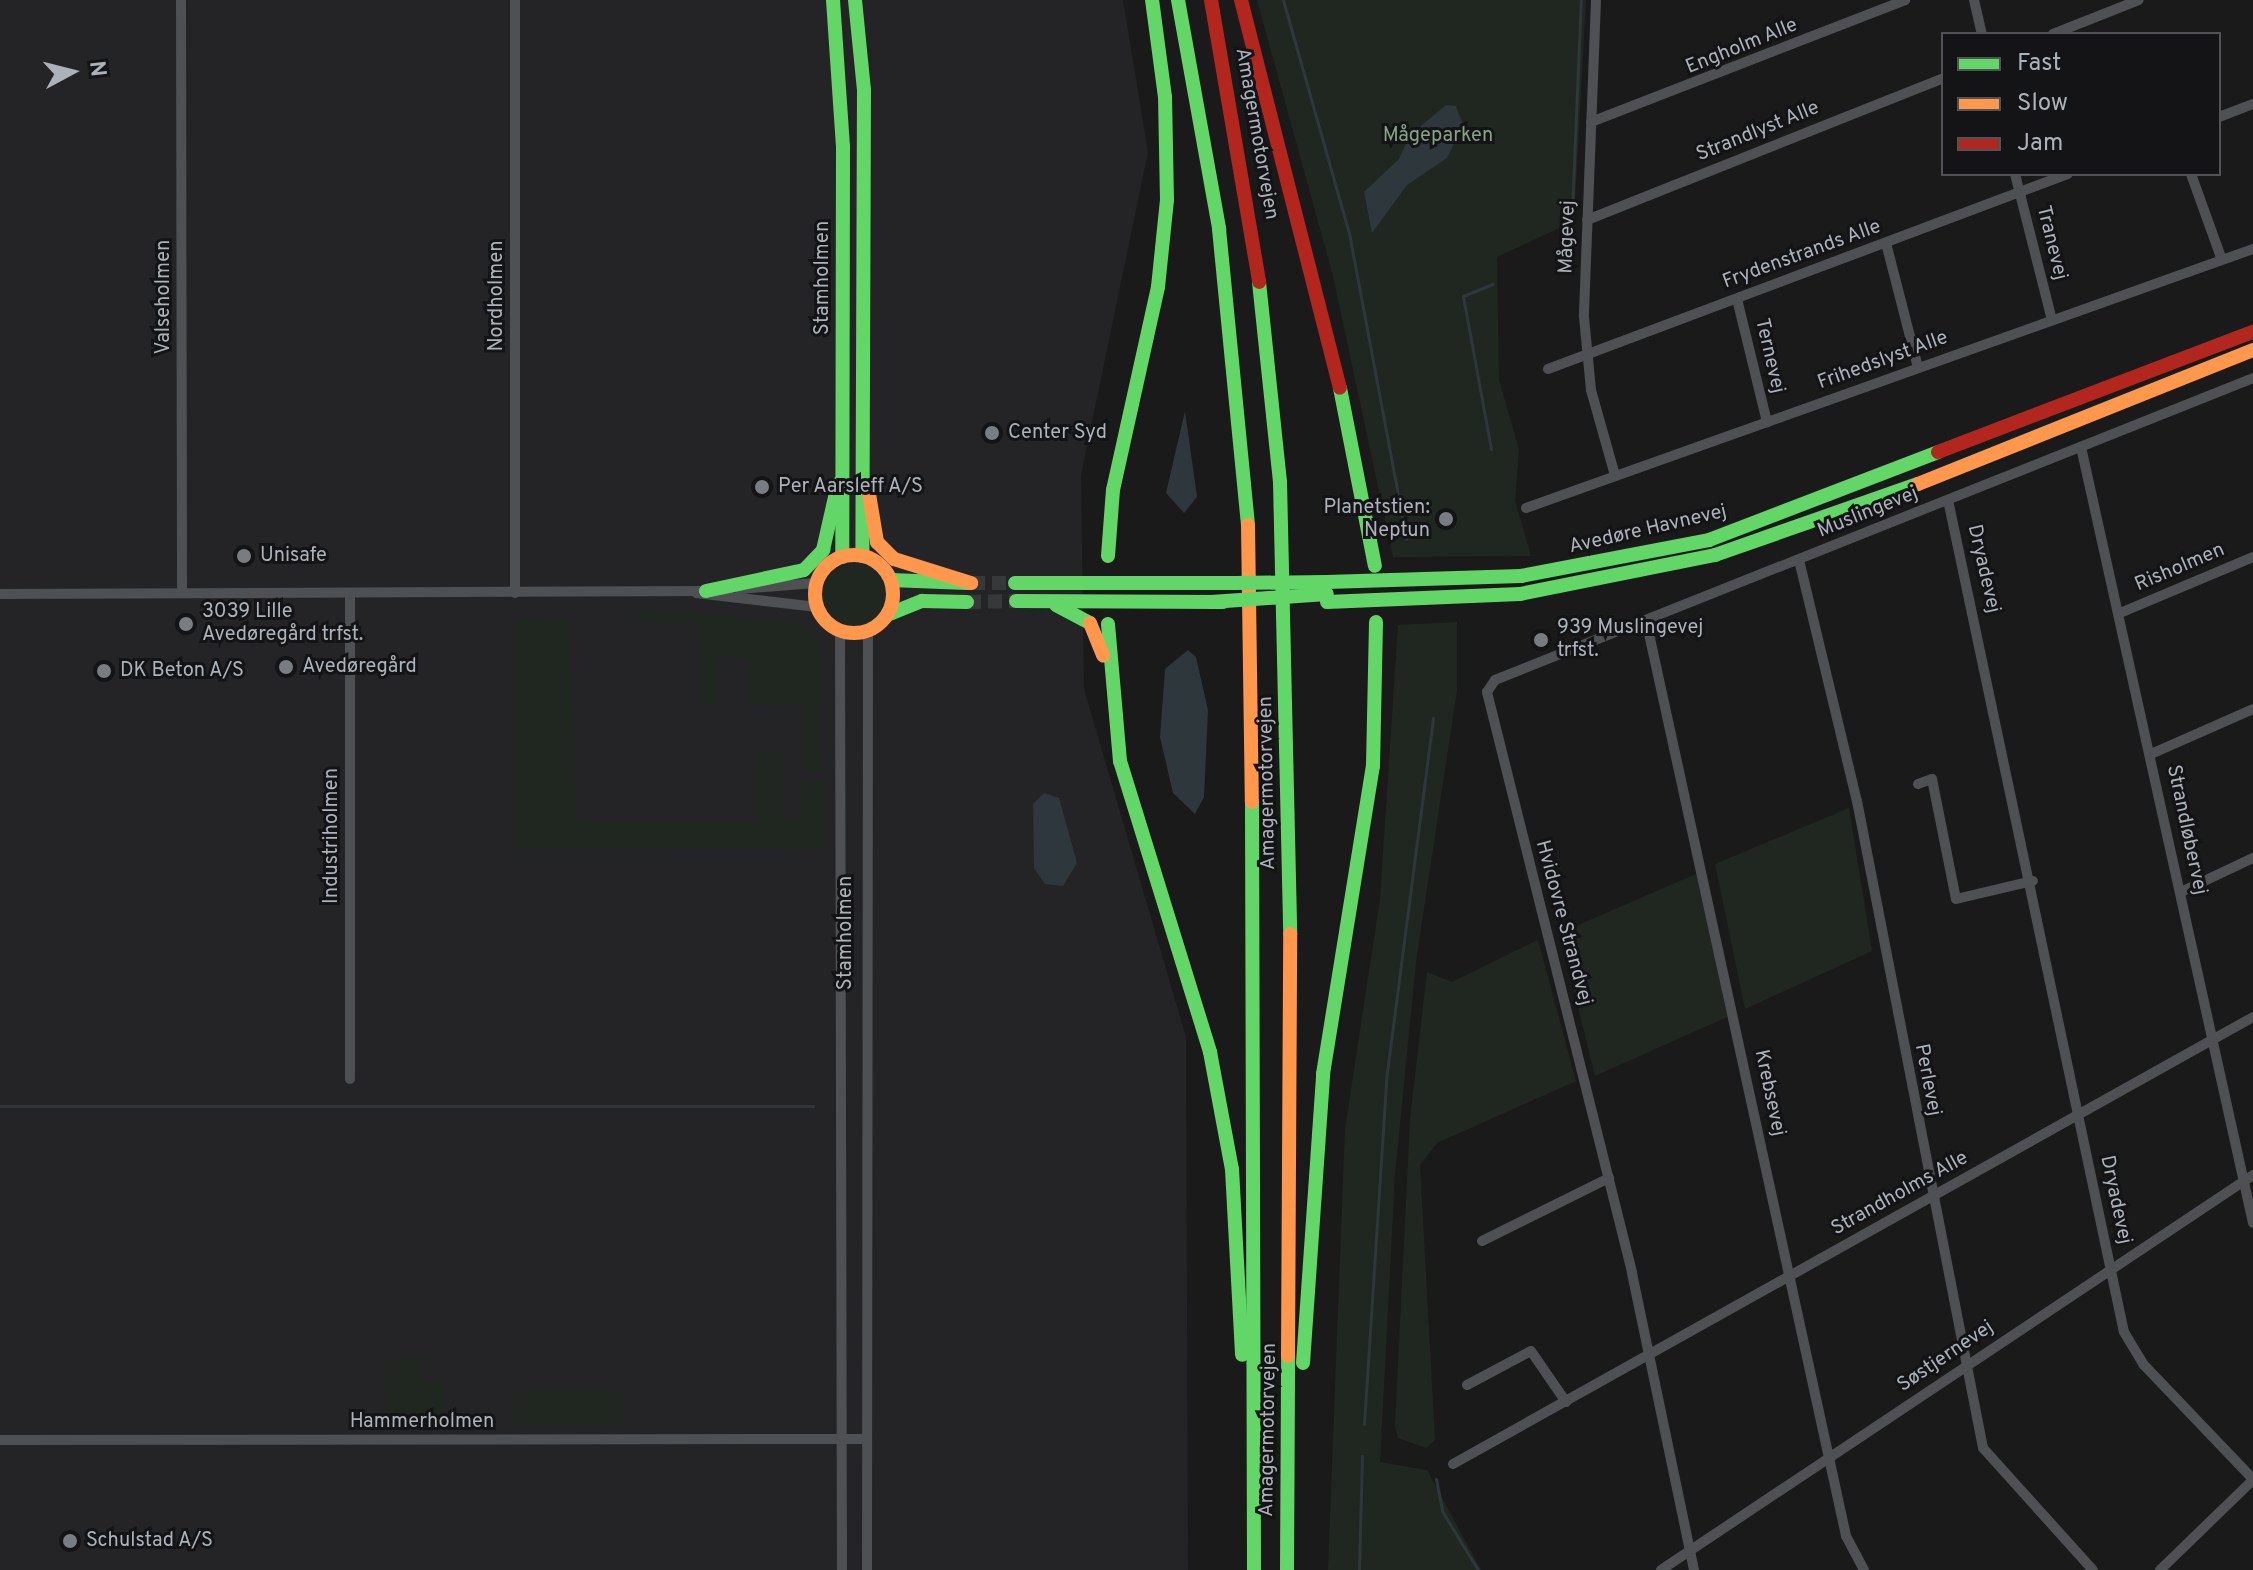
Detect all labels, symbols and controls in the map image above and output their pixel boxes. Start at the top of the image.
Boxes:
street label: Engholm Alle [1682,14,1802,80]
north arrow [32,32,112,112]
legend [1941,32,2221,176]
street label: Amagermotorvejen [1229,46,1283,222]
text: Fast [2017,49,2061,79]
text: N [82,60,111,78]
text: Slow [2017,89,2068,119]
street label: Strandlyst Alle [1693,96,1823,168]
park label: Mågeparken [1383,124,1493,148]
text: Jam [2017,129,2063,159]
street label: Mågevej [1555,200,1581,274]
street label: Tranevej [2030,203,2072,283]
street label: Frydenstrands Alle [1719,215,1885,295]
street label: Stamholmen [811,221,835,335]
street label: Valseholmen [152,240,176,354]
street label: Nordholmen [485,240,509,352]
street label: Ternevej [1749,316,1789,396]
street label: Frihedslyst Alle [1814,326,1952,396]
place label: Center Syd [1008,421,1107,445]
marker: Center Syd [983,424,1001,442]
place label: Per Aarsleff A/S [778,475,925,499]
marker: Per Aarsleff A/S [753,478,771,496]
street label: Muslingevej [1814,482,1922,544]
place label: Planetstien: Neptun [1323,496,1430,543]
street label: Avedøre Havnevej [1567,500,1729,560]
marker: Planetstien: Neptun [1437,510,1455,528]
street label: Dryadevej [1961,522,2005,616]
street label: Risholmen [2132,538,2228,598]
place label: Unisafe [260,544,327,568]
marker: Unisafe [235,547,253,565]
place label: 3039 Lille Avedøregård trfst. [202,600,363,647]
marker: 3039 Lille Avedøregård trfst. [177,615,195,633]
place label: 939 Muslingevej trfst. [1557,616,1703,663]
marker: 939 Muslingevej trfst. [1532,631,1550,649]
place label: Avedøregård [302,655,417,679]
marker: Avedøregård [277,658,295,676]
place label: DK Beton A/S [120,659,245,683]
marker: DK Beton A/S [95,662,113,680]
street label: Amagermotorvejen [1254,696,1282,870]
street label: Strandløbervej [2161,763,2211,897]
street label: Industriholmen [320,768,344,904]
street label: Hvidovre Strandvej [1529,838,1597,1008]
street label: Stamholmen [834,876,858,990]
street label: Perlevej [1908,1042,1946,1118]
street label: Krebsevej [1748,1048,1790,1138]
street label: Strandholms Alle [1827,1146,1973,1242]
street label: Dryadevej [2094,1153,2136,1247]
street label: Søstjernevej [1893,1316,1999,1398]
street label: Amagermotorvejen [1255,1343,1283,1517]
street label: Hammerholmen [350,1410,494,1434]
place label: Schulstad A/S [86,1529,214,1553]
marker: Schulstad A/S [61,1532,79,1550]

